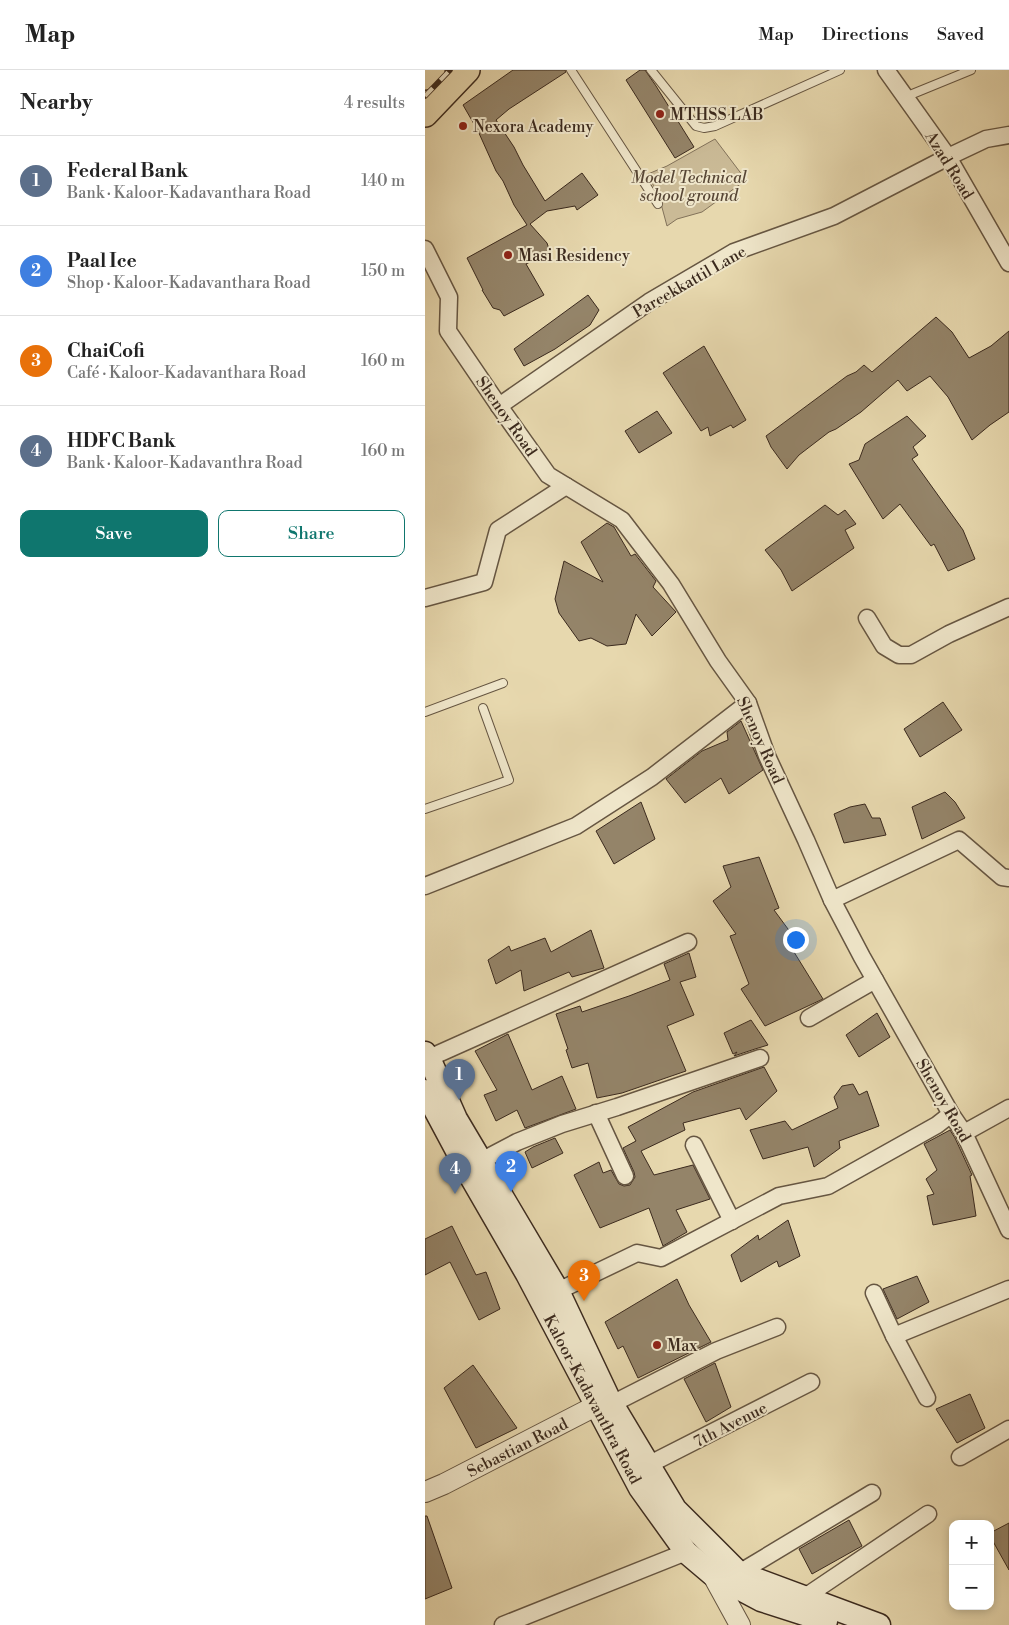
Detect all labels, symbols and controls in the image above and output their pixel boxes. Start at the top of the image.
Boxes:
text: Map [25,20,75,50]
text: Map [758,23,794,46]
text: Directions [822,23,909,46]
text: Saved [937,23,984,46]
text: Nearby [20,90,93,116]
text: 4 results [344,93,405,113]
place label: MTHSS LAB [670,105,763,125]
marker: MTHSS LAB [654,108,666,120]
place label: Nexora Academy [473,117,593,137]
marker: Nexora Academy [457,120,469,132]
street label: Azad Road [920,127,978,203]
text: Federal Bank [67,159,188,183]
park label: Model Technical school ground [631,168,748,206]
text: 1 [32,171,40,191]
text: 140 m [361,171,405,191]
text: Bank · Kaloor-Kadavanthara Road [67,183,311,203]
street label: Pareekkattil Lane [629,241,750,322]
place label: Masi Residency [518,246,630,266]
text: Paal Ice [67,249,137,273]
marker: Masi Residency [502,249,514,261]
text: 2 [31,261,41,281]
text: 150 m [361,261,405,281]
text: Shop · Kaloor-Kadavanthara Road [67,273,311,293]
text: ChaiCofi [67,339,145,363]
text: 3 [31,351,41,371]
text: 160 m [361,351,405,371]
text: Café · Kaloor-Kadavanthara Road [67,363,306,383]
street label: Shenoy Road [471,373,541,460]
text: HDFC Bank [67,429,176,453]
text: 4 [31,441,41,461]
text: 160 m [361,441,405,461]
text: Bank · Kaloor-Kadavanthra Road [67,453,303,473]
button: Save [20,510,208,557]
button: Share [218,510,405,557]
street label: Shenoy Road [732,694,788,787]
your location [783,927,809,953]
street label: Shenoy Road [911,1055,975,1146]
pin: 1 [443,1059,475,1100]
pin: 2 [495,1151,527,1192]
pin: 4 [439,1153,471,1194]
pin: 3 [568,1260,600,1301]
street label: Kaloor-Kadavanthra Road [539,1311,645,1488]
place label: Max [667,1336,698,1356]
marker: Max [651,1339,663,1351]
street label: 7th Avenue [690,1398,770,1452]
street label: Sebastian Road [464,1414,571,1482]
map controls [949,1520,994,1610]
button: + [949,1520,994,1565]
button: − [949,1565,994,1610]

